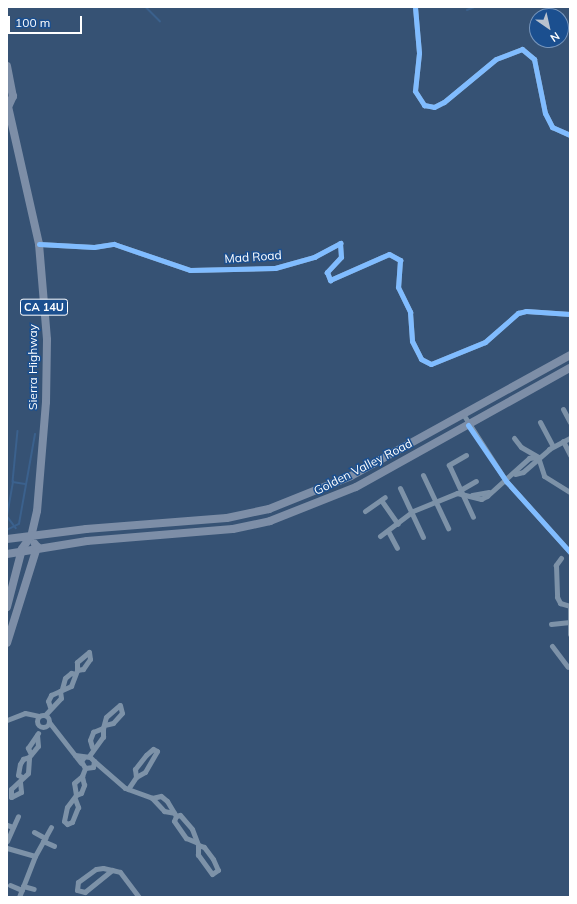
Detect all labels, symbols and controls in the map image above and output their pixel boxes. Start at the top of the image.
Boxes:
scale bar [10,8,84,34]
north arrow [529,8,569,48]
text: 100 m [15,15,50,30]
text: N [548,29,563,45]
street label: Mad Road [224,248,282,266]
road number: CA 14U [20,298,68,316]
street label: Sierra Highway [26,324,40,410]
street label: Golden Valley Road [311,436,415,498]

